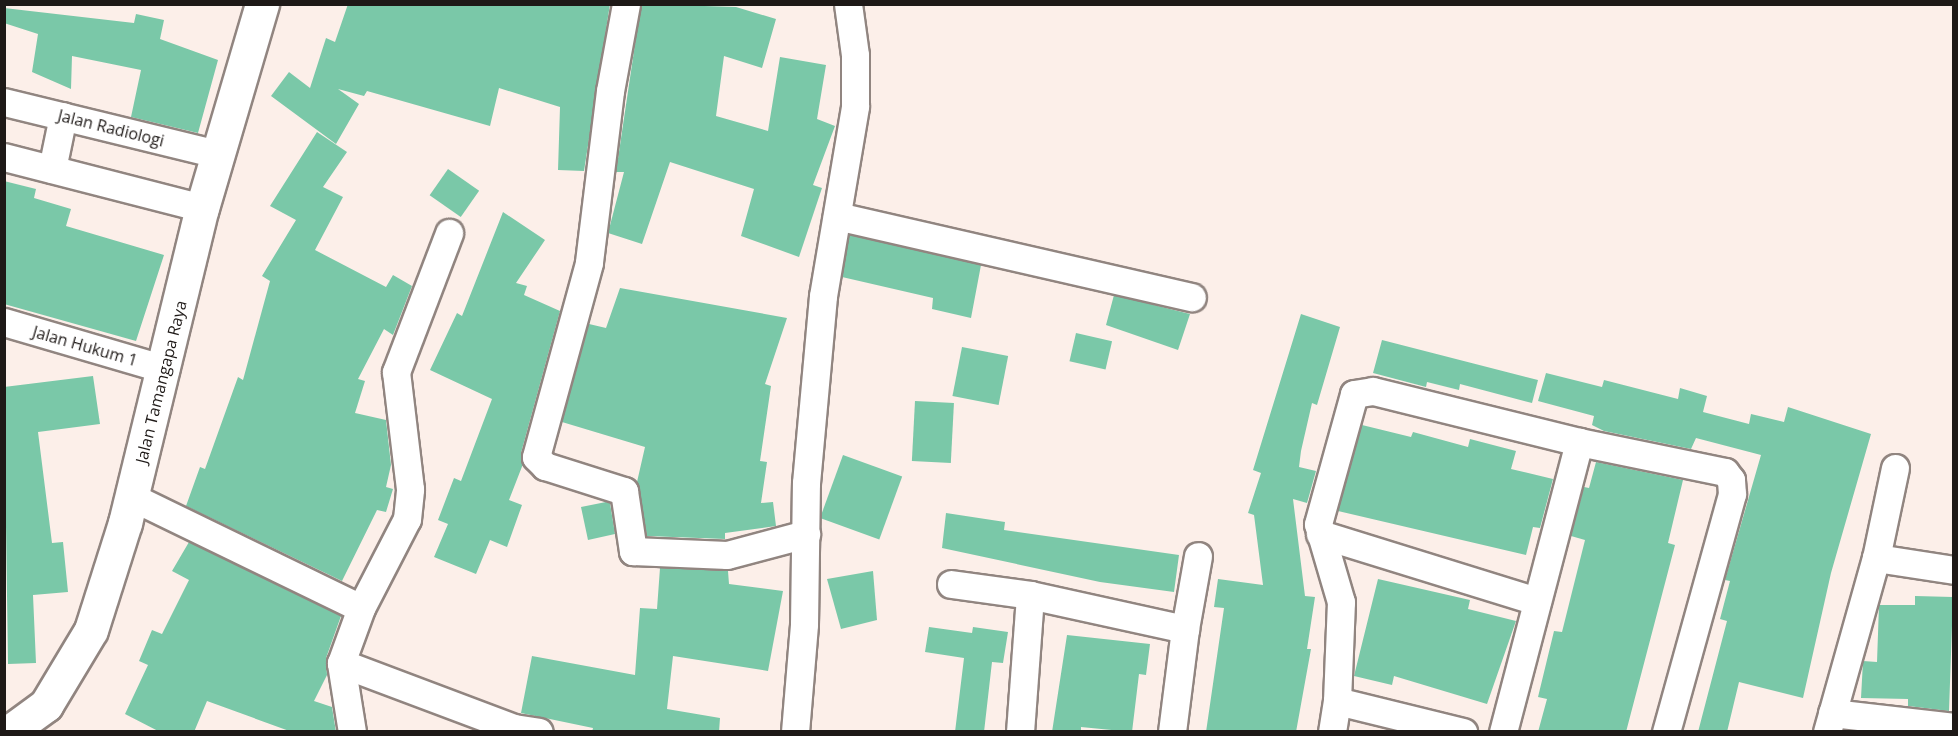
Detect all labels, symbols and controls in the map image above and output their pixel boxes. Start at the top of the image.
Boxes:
street label: Jalan Radiologi [56,106,166,150]
street label: Jalan Tamangapa Raya [131,298,191,466]
street label: Jalan Hukum 1 [30,322,140,370]

